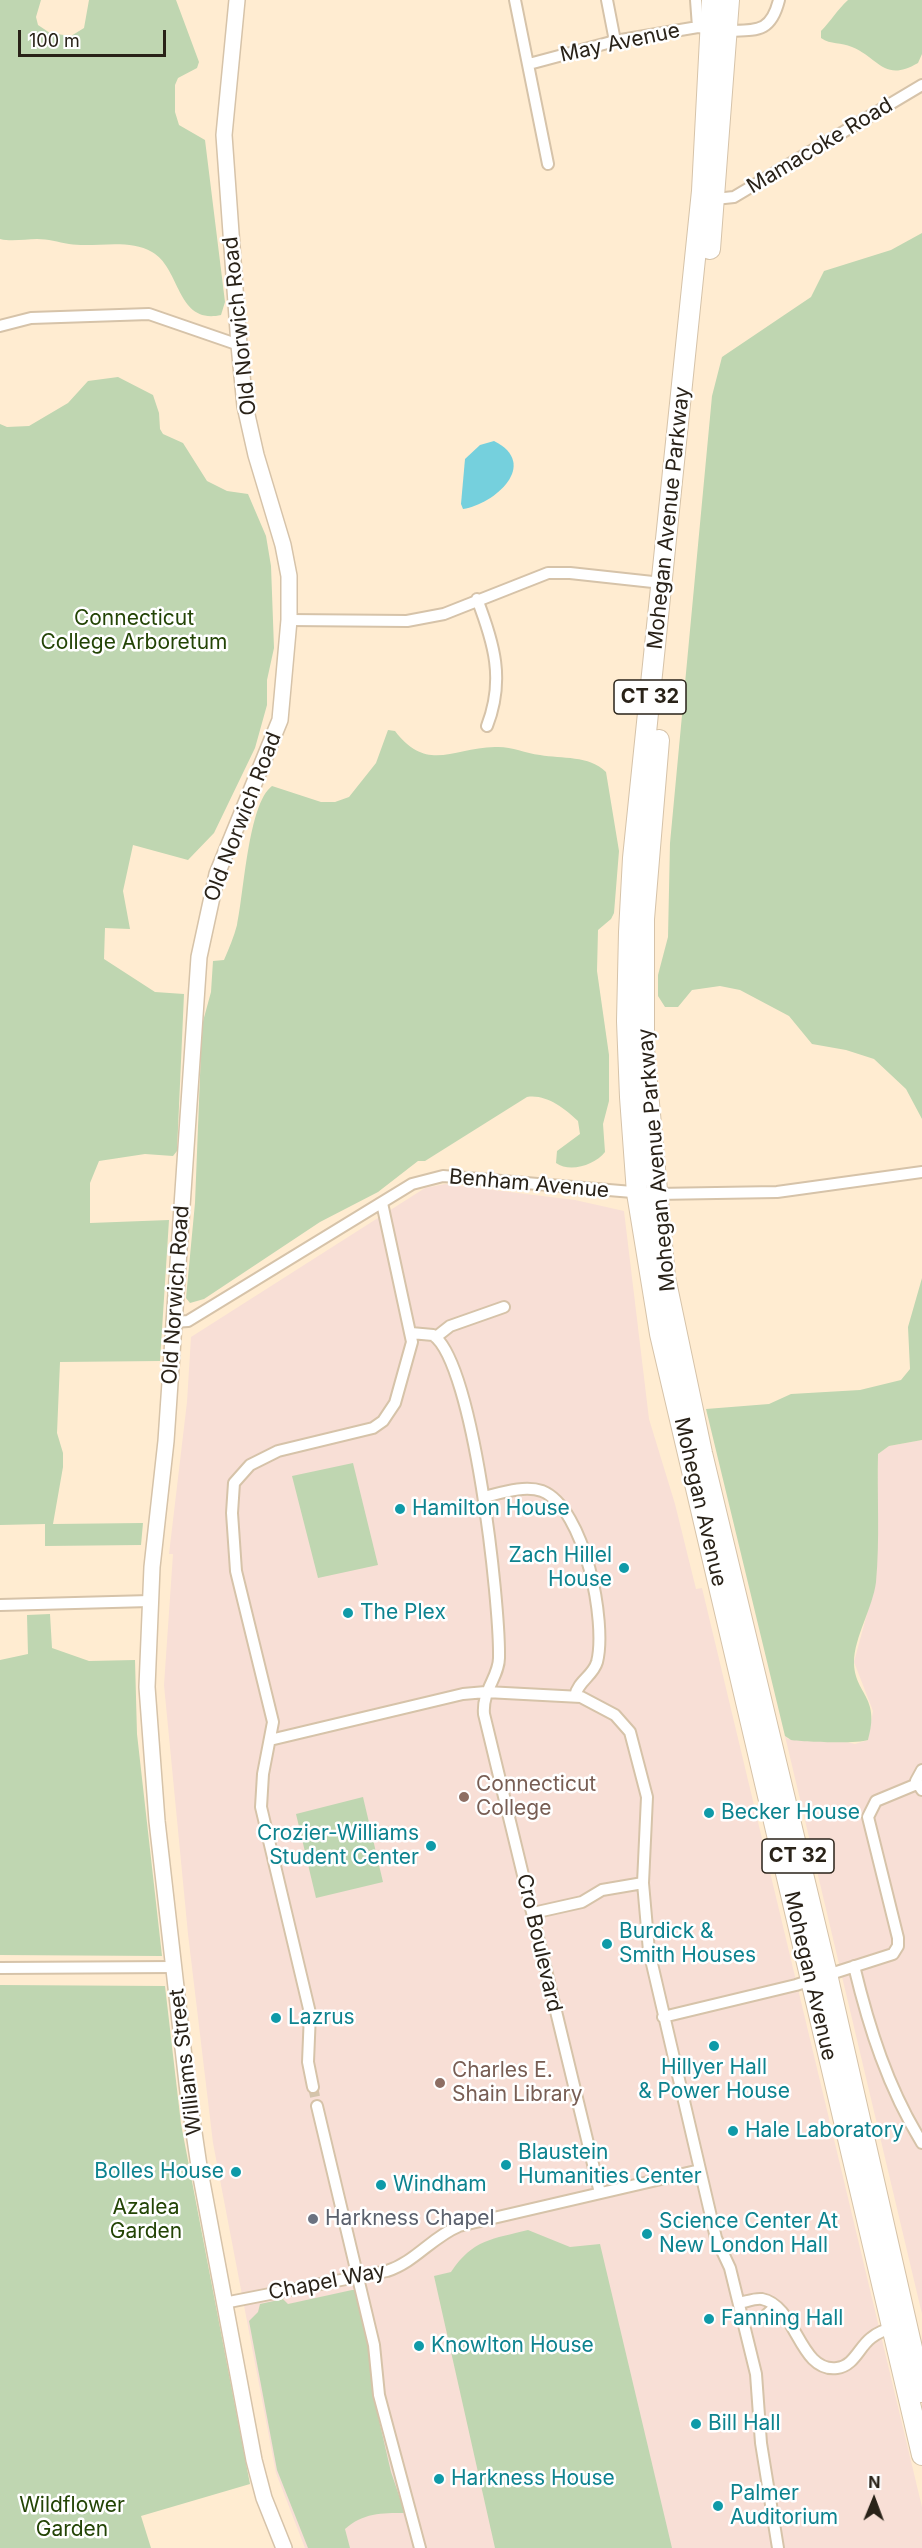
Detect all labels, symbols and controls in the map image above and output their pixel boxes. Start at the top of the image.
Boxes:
scale bar [21,18,170,56]
street label: May Avenue [558,18,682,68]
text: 100 m [29,30,80,51]
street label: Mamacoke Road [743,93,897,199]
street label: Old Norwich Road [218,235,262,417]
street label: Mohegan Avenue Parkway [643,385,695,651]
park label: Connecticut College Arboretum [40,606,228,656]
road number: CT 32 [614,680,686,714]
street label: Old Norwich Road [199,729,287,905]
street label: Mohegan Avenue Parkway [633,1027,681,1293]
street label: Benham Avenue [448,1164,610,1204]
street label: Old Norwich Road [157,1205,195,1385]
street label: Mohegan Avenue [668,1415,732,1589]
place label: Hamilton House [412,1496,570,1522]
marker: Hamilton House [393,1502,407,1516]
place label: Zach Hillel House [508,1543,612,1593]
marker: Zach Hillel House [617,1561,631,1575]
place label: The Plex [360,1600,446,1626]
marker: The Plex [341,1606,355,1620]
place label: Connecticut College [476,1772,596,1822]
marker: Connecticut College [457,1790,471,1804]
place label: Becker House [721,1800,860,1826]
marker: Becker House [702,1806,716,1820]
place label: Crozier-Williams Student Center [257,1821,419,1871]
marker: Crozier-Williams Student Center [424,1839,438,1853]
road number: CT 32 [762,1839,834,1873]
street label: Cro Boulevard [511,1871,567,2015]
street label: Mohegan Avenue [778,1889,842,2063]
place label: Burdick & Smith Houses [619,1919,756,1969]
marker: Burdick & Smith Houses [600,1937,614,1951]
street label: Williams Street [165,1987,207,2137]
place label: Lazrus [288,2005,355,2031]
marker: Lazrus [269,2011,283,2025]
marker: Hillyer Hall & Power House [707,2039,721,2053]
place label: Hillyer Hall & Power House [638,2055,790,2105]
place label: Charles E. Shain Library [452,2058,583,2108]
marker: Charles E. Shain Library [433,2076,447,2090]
place label: Hale Laboratory [745,2118,904,2144]
marker: Hale Laboratory [726,2124,740,2138]
place label: Blaustein Humanities Center [518,2140,702,2190]
marker: Blaustein Humanities Center [499,2158,513,2172]
place label: Bolles House [94,2159,224,2185]
marker: Bolles House [229,2165,243,2179]
place label: Windham [393,2172,487,2198]
marker: Windham [374,2178,388,2192]
park label: Azalea Garden [110,2195,182,2245]
place label: Harkness Chapel [325,2206,495,2232]
place label: Science Center At New London Hall [659,2209,838,2259]
marker: Harkness Chapel [306,2212,320,2226]
marker: Science Center At New London Hall [640,2227,654,2241]
street label: Chapel Way [266,2258,388,2306]
place label: Fanning Hall [721,2306,843,2332]
marker: Fanning Hall [702,2312,716,2326]
place label: Knowlton House [431,2333,594,2359]
marker: Knowlton House [412,2339,426,2353]
place label: Bill Hall [708,2411,780,2437]
marker: Bill Hall [689,2417,703,2431]
place label: Harkness House [451,2466,615,2492]
north arrow [844,2470,904,2530]
marker: Harkness House [432,2472,446,2486]
text: N [868,2472,881,2492]
place label: Palmer Auditorium [730,2481,838,2531]
park label: Wildflower Garden [19,2493,125,2543]
marker: Palmer Auditorium [711,2499,725,2513]

